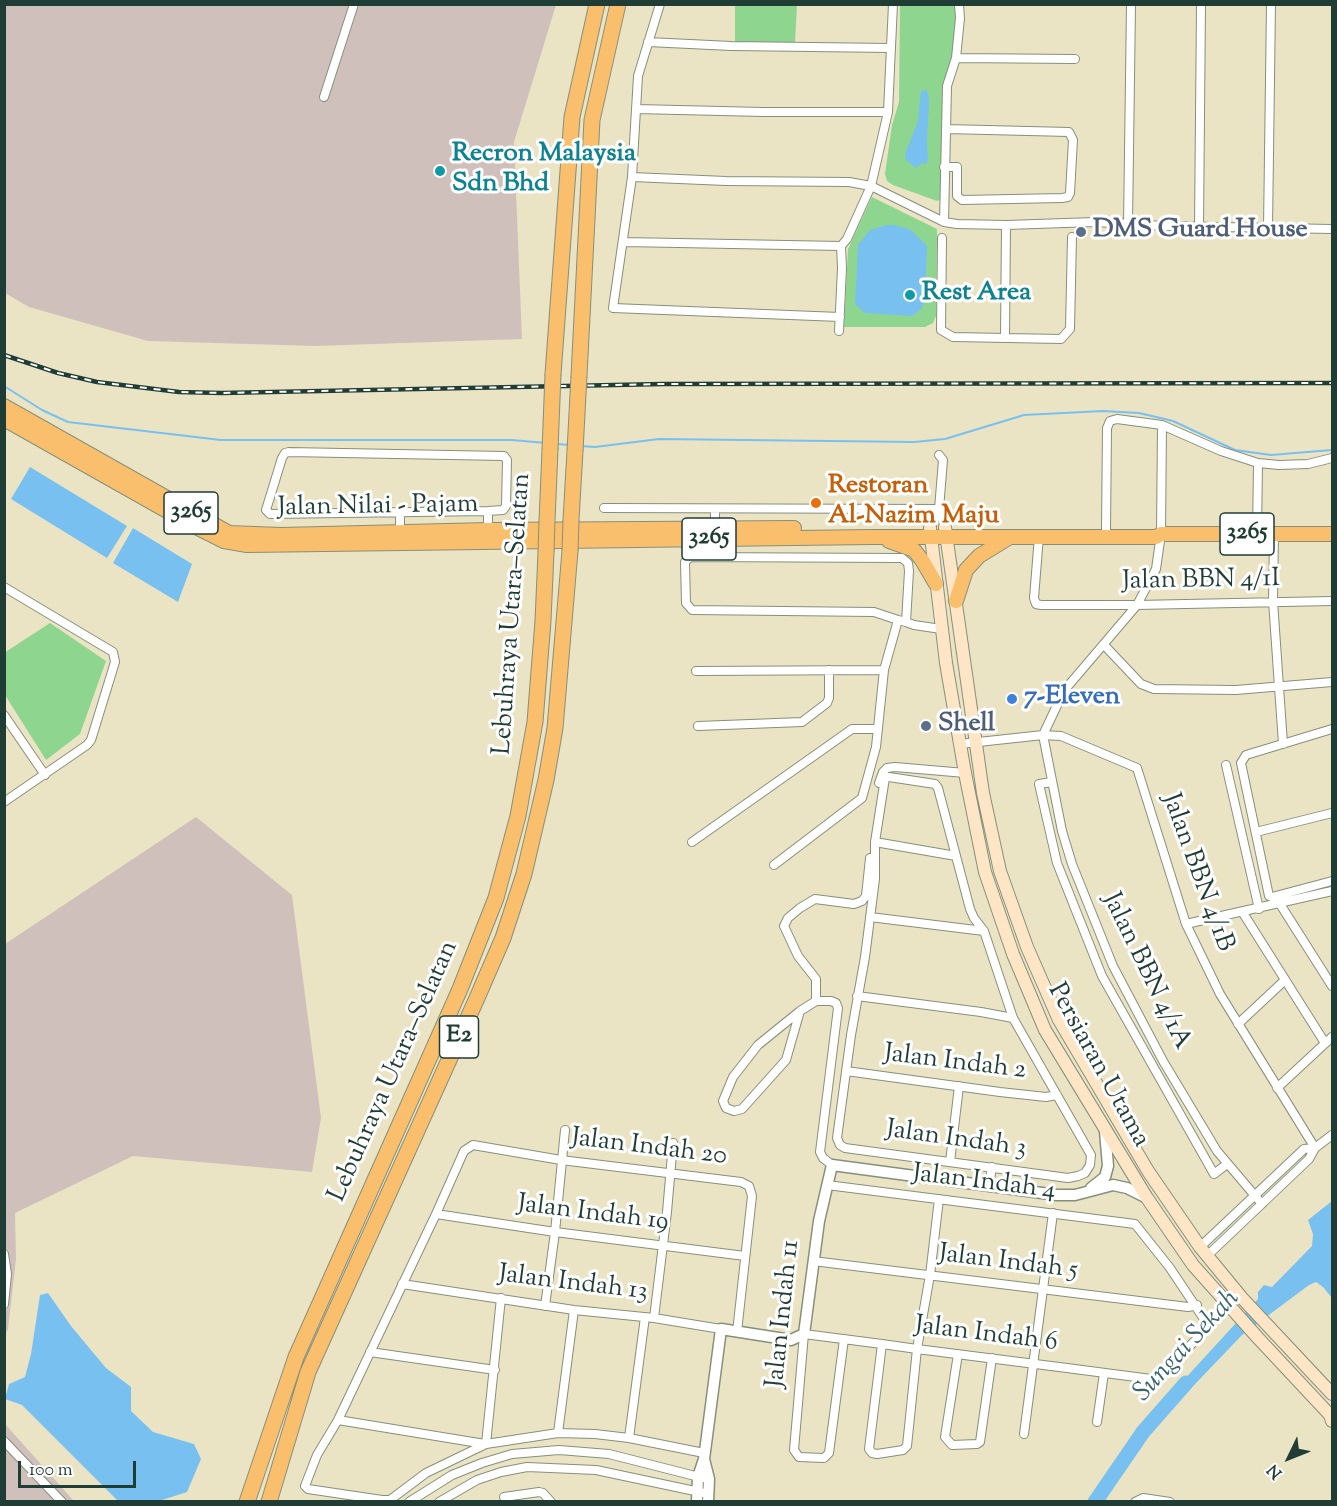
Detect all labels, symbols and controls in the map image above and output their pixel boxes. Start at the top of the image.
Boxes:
place label: Recron Malaysia Sdn Bhd [452,140,636,201]
marker: Recron Malaysia Sdn Bhd [433,164,447,178]
place label: DMS Guard House [1093,216,1308,248]
marker: DMS Guard House [1074,225,1088,239]
place label: Rest Area [922,279,1031,311]
marker: Rest Area [903,288,917,302]
street label: Lebuhraya Utara–Selatan [489,472,539,756]
place label: Restoran Al-Nazim Maju [828,472,999,534]
street label: Jalan Nilai - Pajam [277,491,479,525]
road number: 3265 [164,492,218,534]
marker: Restoran Al-Nazim Maju [809,496,823,510]
road number: 3265 [1220,513,1274,555]
road number: 3265 [682,518,736,560]
street label: Jalan BBN 4/1I [1122,565,1280,599]
place label: 7-Eleven [1024,683,1120,715]
marker: 7-Eleven [1005,692,1019,706]
place label: Shell [938,710,995,742]
marker: Shell [919,719,933,733]
street label: Jalan BBN 4/1B [1153,790,1239,956]
street label: Jalan BBN 4/1A [1094,889,1196,1055]
street label: Lebuhraya Utara–Selatan [323,937,467,1207]
street label: Persiaran Utama [1039,978,1155,1154]
road number: E2 [440,1016,478,1058]
street label: Jalan Indah 2 [882,1040,1028,1088]
street label: Jalan Indah 3 [884,1116,1028,1166]
street label: Jalan Indah 20 [569,1124,729,1174]
street label: Jalan Indah 4 [911,1160,1057,1208]
street label: Jalan Indah 19 [516,1190,670,1240]
street label: Jalan Indah 11 [762,1239,808,1389]
street label: Jalan Indah 5 [937,1240,1079,1288]
street label: Jalan Indah 13 [497,1260,649,1310]
water label: Sungai Sekah [1128,1284,1248,1410]
street label: Jalan Indah 6 [913,1312,1059,1360]
north arrow [1259,1428,1319,1488]
scale bar [21,1449,140,1487]
text: 100 m [29,1458,73,1484]
text: N [1263,1458,1288,1483]

